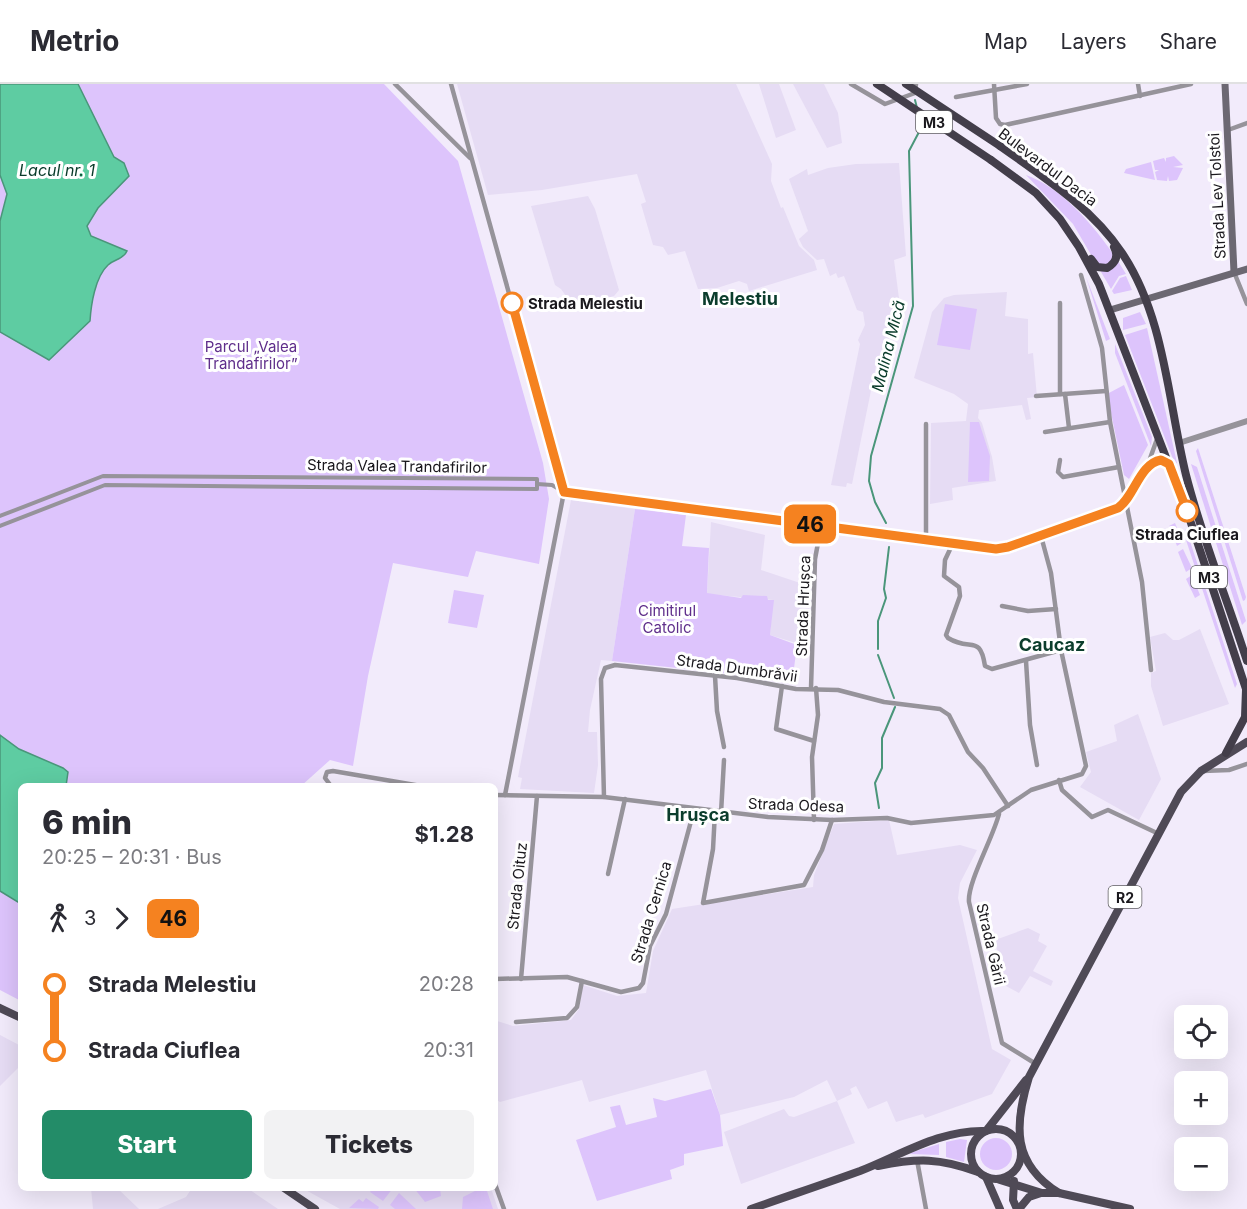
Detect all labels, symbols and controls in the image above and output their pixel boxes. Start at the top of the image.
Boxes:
text: Metrio [30,24,119,58]
text: Map [984,29,1028,54]
text: Layers [1061,29,1127,54]
text: Share [1160,29,1217,54]
road number: M3 [916,111,952,133]
street label: Bulevardul Dacia [995,124,1101,210]
street label: Strada Lev Tolstoi [1204,132,1230,260]
water label: Lacul nr. 1 [19,160,95,180]
district label: Melestiu [702,288,778,309]
marker: Strada Melestiu [501,292,523,314]
place label: Strada Melestiu [528,294,643,313]
water label: Malina Mică [867,298,909,394]
park label: Parcul „Valea Trandafirilor” [204,337,298,373]
street label: Strada Valea Trandafirilor [307,455,487,477]
marker: Strada Ciuflea [1176,500,1198,522]
line badge: 46 [783,504,837,544]
text: 46 [796,512,824,537]
place label: Strada Ciuflea [1135,525,1239,544]
street label: Strada Hrușca [792,555,814,657]
road number: M3 [1191,566,1227,588]
park label: Cimitirul Catolic [638,601,696,637]
district label: Caucaz [1019,634,1085,655]
street label: Strada Dumbrăvii [675,650,799,686]
street label: Strada Odesa [748,794,844,816]
text: 6 min [42,802,132,842]
district label: Hrușca [666,804,730,825]
text: $1.28 [415,821,474,847]
street label: Strada Oituz [503,841,531,931]
text: 20:25 – 20:31 · Bus [42,845,222,869]
street label: Strada Cernica [626,859,676,965]
road number: R2 [1108,886,1142,908]
street label: Strada Gării [972,901,1010,987]
icon: walk [42,902,75,935]
icon: forward [105,902,138,935]
text: 3 [84,906,96,930]
text: 46 [159,906,187,931]
text: Strada Melestiu [88,971,256,997]
text: 20:28 [419,972,474,996]
map controls [1174,1005,1228,1191]
button: locate [1174,1005,1228,1059]
text: Strada Ciuflea [88,1037,241,1063]
text: 20:31 [423,1038,474,1062]
button: + [1174,1071,1228,1125]
button: Start [42,1110,252,1179]
button: Tickets [264,1110,474,1179]
button: − [1174,1137,1228,1191]

